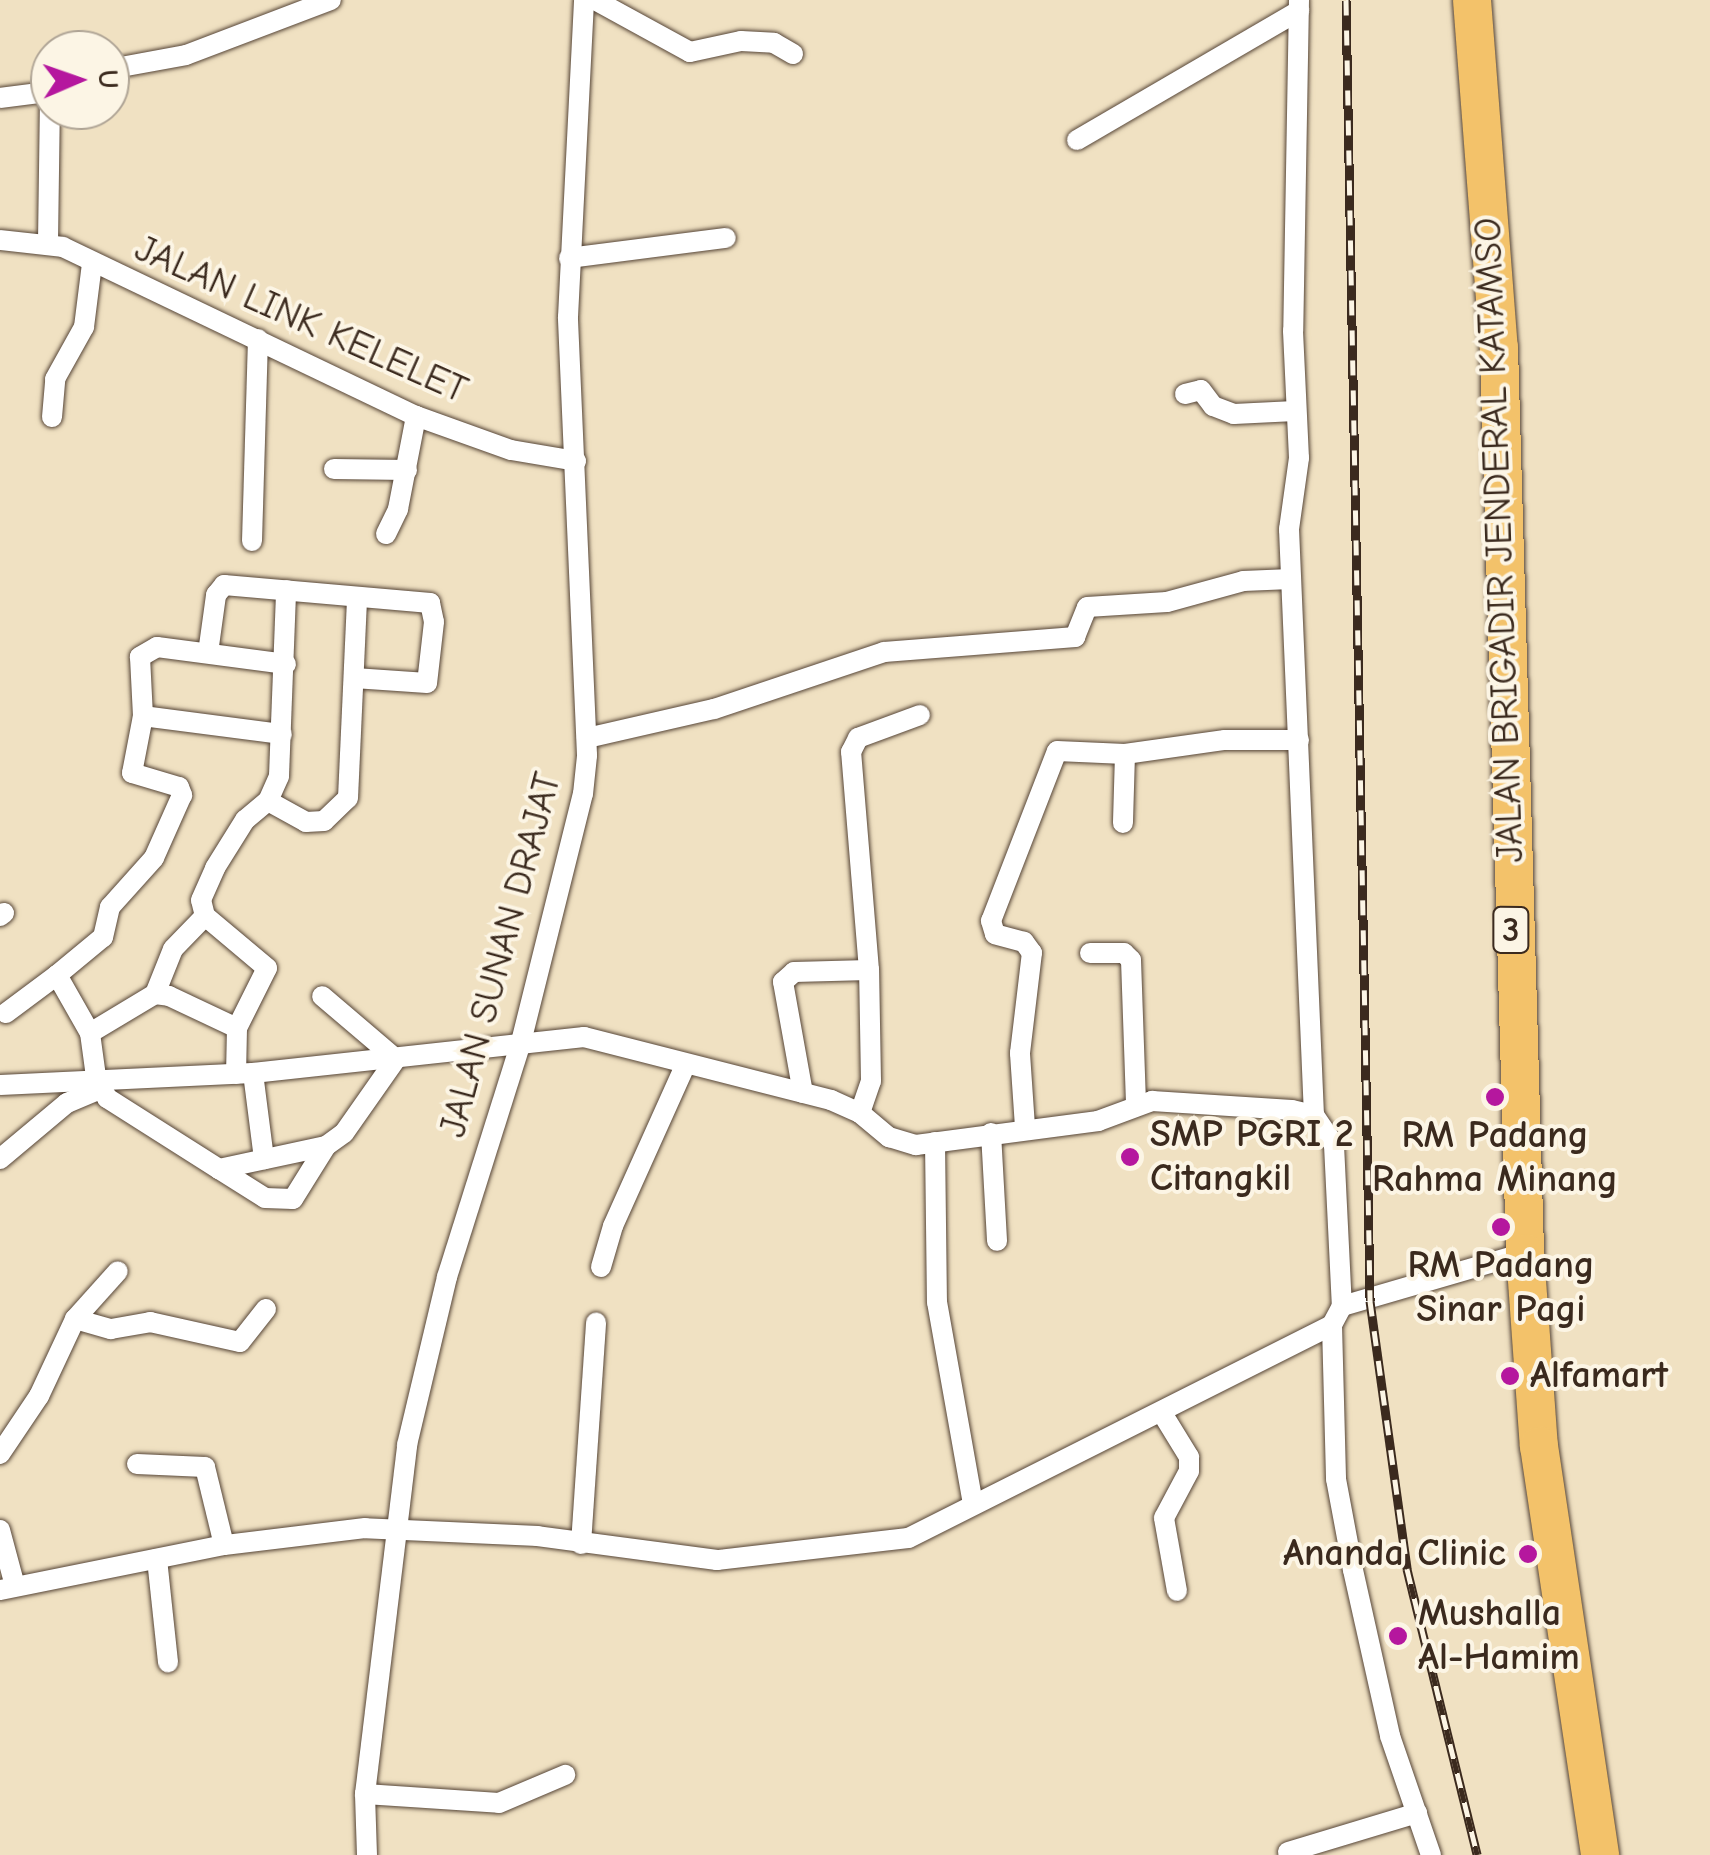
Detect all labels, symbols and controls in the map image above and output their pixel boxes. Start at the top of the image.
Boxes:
north arrow [30,30,130,130]
text: U [92,69,124,89]
street label: JALAN BRIGADIR JENDERAL KATAMSO [1466,217,1534,863]
street label: JALAN LINK KELELET [128,226,474,414]
street label: JALAN SUNAN DRAJAT [430,768,572,1142]
road number: 3 [1491,900,1531,960]
marker: RM Padang Rahma Minang [1484,1086,1506,1108]
place label: SMP PGRI 2 Citangkil [1150,1112,1354,1202]
place label: RM Padang Rahma Minang [1372,1113,1618,1202]
marker: SMP PGRI 2 Citangkil [1119,1146,1141,1168]
marker: RM Padang Sinar Pagi [1490,1216,1512,1238]
place label: RM Padang Sinar Pagi [1407,1243,1595,1332]
place label: Alfamart [1530,1353,1668,1399]
marker: Alfamart [1499,1365,1521,1387]
place label: Ananda Clinic [1283,1531,1506,1577]
marker: Ananda Clinic [1515,1541,1541,1567]
place label: Mushalla Al-Hamim [1418,1591,1580,1680]
marker: Mushalla Al-Hamim [1387,1625,1409,1647]

